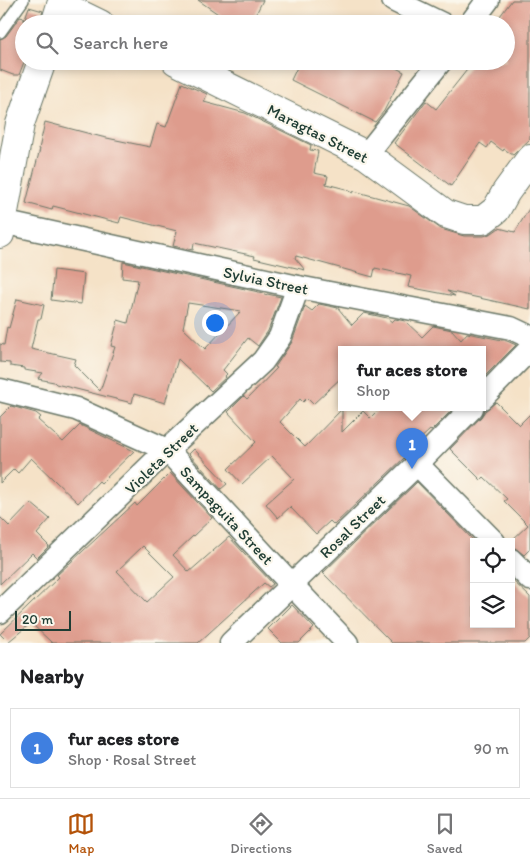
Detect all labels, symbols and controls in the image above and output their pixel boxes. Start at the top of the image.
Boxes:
search box [15,15,515,70]
icon: search [33,29,61,57]
text: Search here [73,31,168,54]
street label: Maragtas Street [264,100,371,167]
street label: Sylvia Street [222,262,310,299]
your location [202,310,228,336]
popup [338,346,486,411]
text: fur aces store [356,358,468,381]
text: Shop [356,381,390,400]
street label: Violeta Street [121,419,202,498]
pin: 1 [396,428,428,469]
street label: Sampaguita Street [176,462,277,569]
street label: Rosal Street [316,490,389,562]
map controls [470,538,515,628]
button: locate [470,538,515,583]
button: layers [470,583,515,628]
scale bar [15,608,71,631]
text: 20 m [22,611,53,628]
text: Nearby [20,663,84,688]
text: fur aces store [68,727,179,750]
text: 1 [33,739,41,758]
text: 90 m [474,739,509,758]
text: Shop · Rosal Street [68,750,196,769]
tab: Map [67,810,95,857]
tab: Directions [230,810,292,857]
tab: Saved [427,810,463,857]

